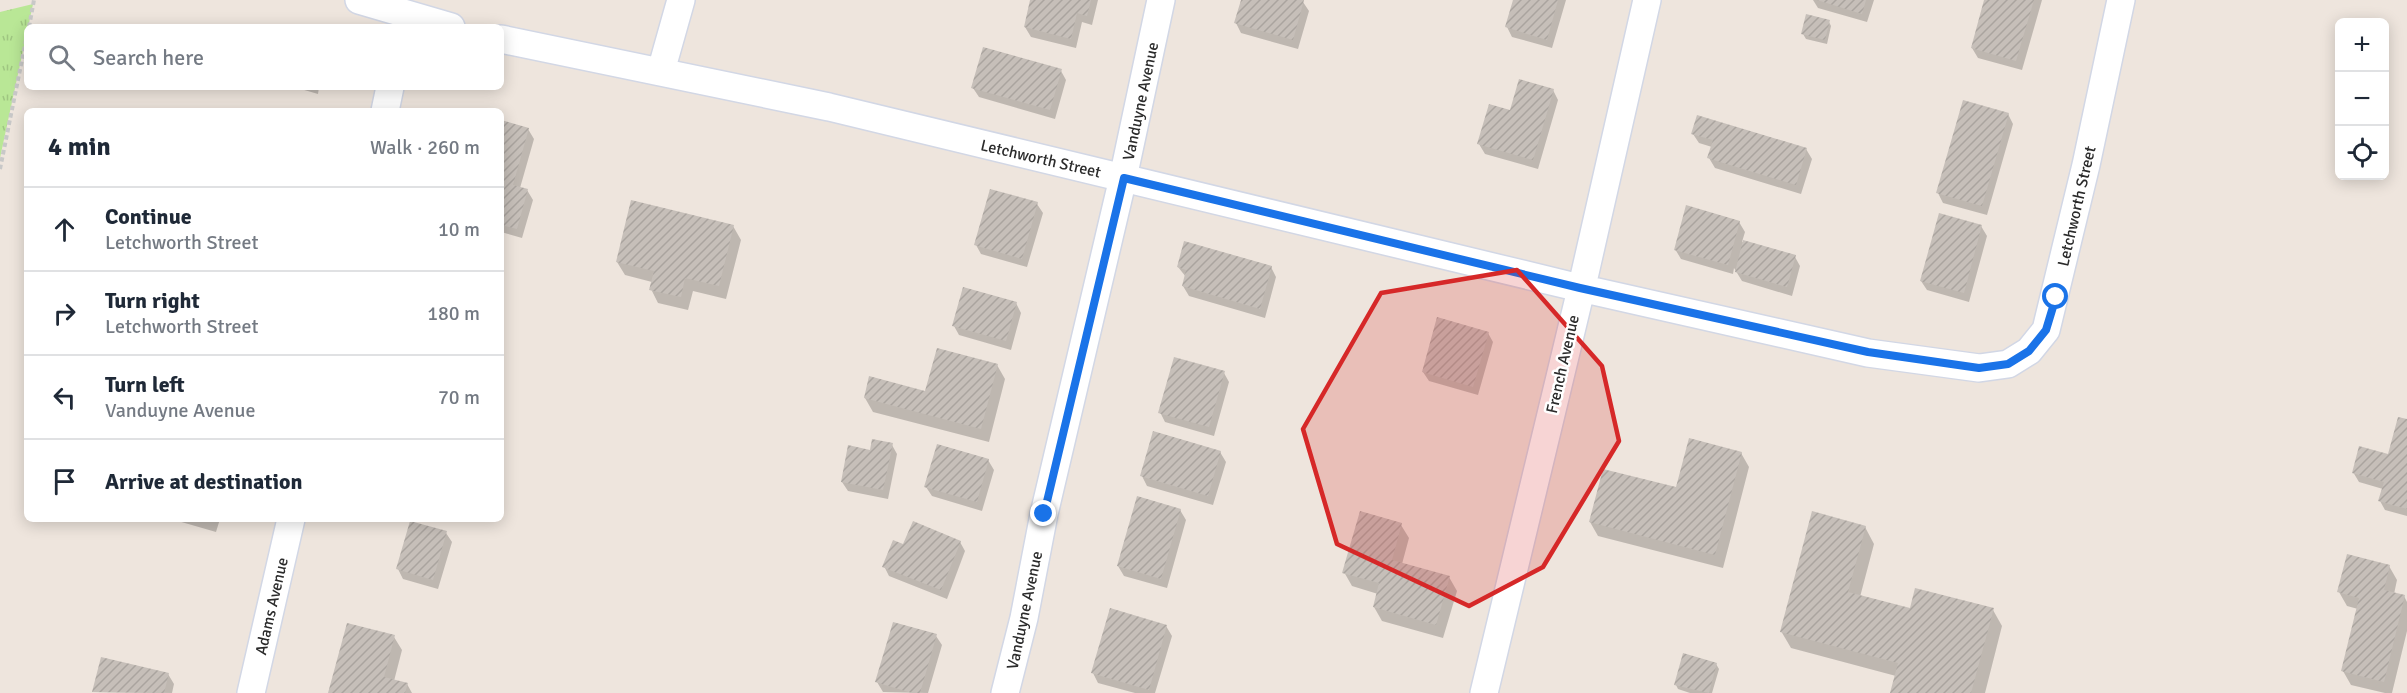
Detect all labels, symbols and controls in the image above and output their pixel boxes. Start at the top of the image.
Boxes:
map controls [2335,18,2389,180]
button: + [2335,18,2389,72]
search box [24,24,504,90]
street label: Vanduyne Avenue [1119,40,1163,162]
icon: search [45,41,78,74]
text: Search here [93,44,204,71]
button: − [2335,72,2389,126]
button: locate [2335,126,2389,180]
text: 4 min [48,131,111,163]
text: Walk · 260 m [370,135,480,160]
street label: Letchworth Street [979,135,1103,183]
street label: Letchworth Street [2053,144,2101,268]
text: Continue [105,203,192,230]
icon: ahead [48,213,81,246]
text: 10 m [438,217,480,242]
text: Letchworth Street [105,230,259,255]
route start [2042,283,2068,309]
text: Turn right [105,287,200,314]
icon: right [48,297,81,330]
text: 180 m [427,301,480,326]
street label: French Avenue [1542,313,1584,415]
text: Letchworth Street [105,314,259,339]
text: Turn left [105,371,185,398]
icon: left [48,381,81,414]
text: 70 m [438,385,480,410]
text: Vanduyne Avenue [105,398,256,423]
icon: arrive [48,465,81,498]
text: Arrive at destination [105,468,302,495]
route end [1030,500,1056,526]
street label: Vanduyne Avenue [1003,549,1047,671]
street label: Adams Avenue [251,555,293,657]

